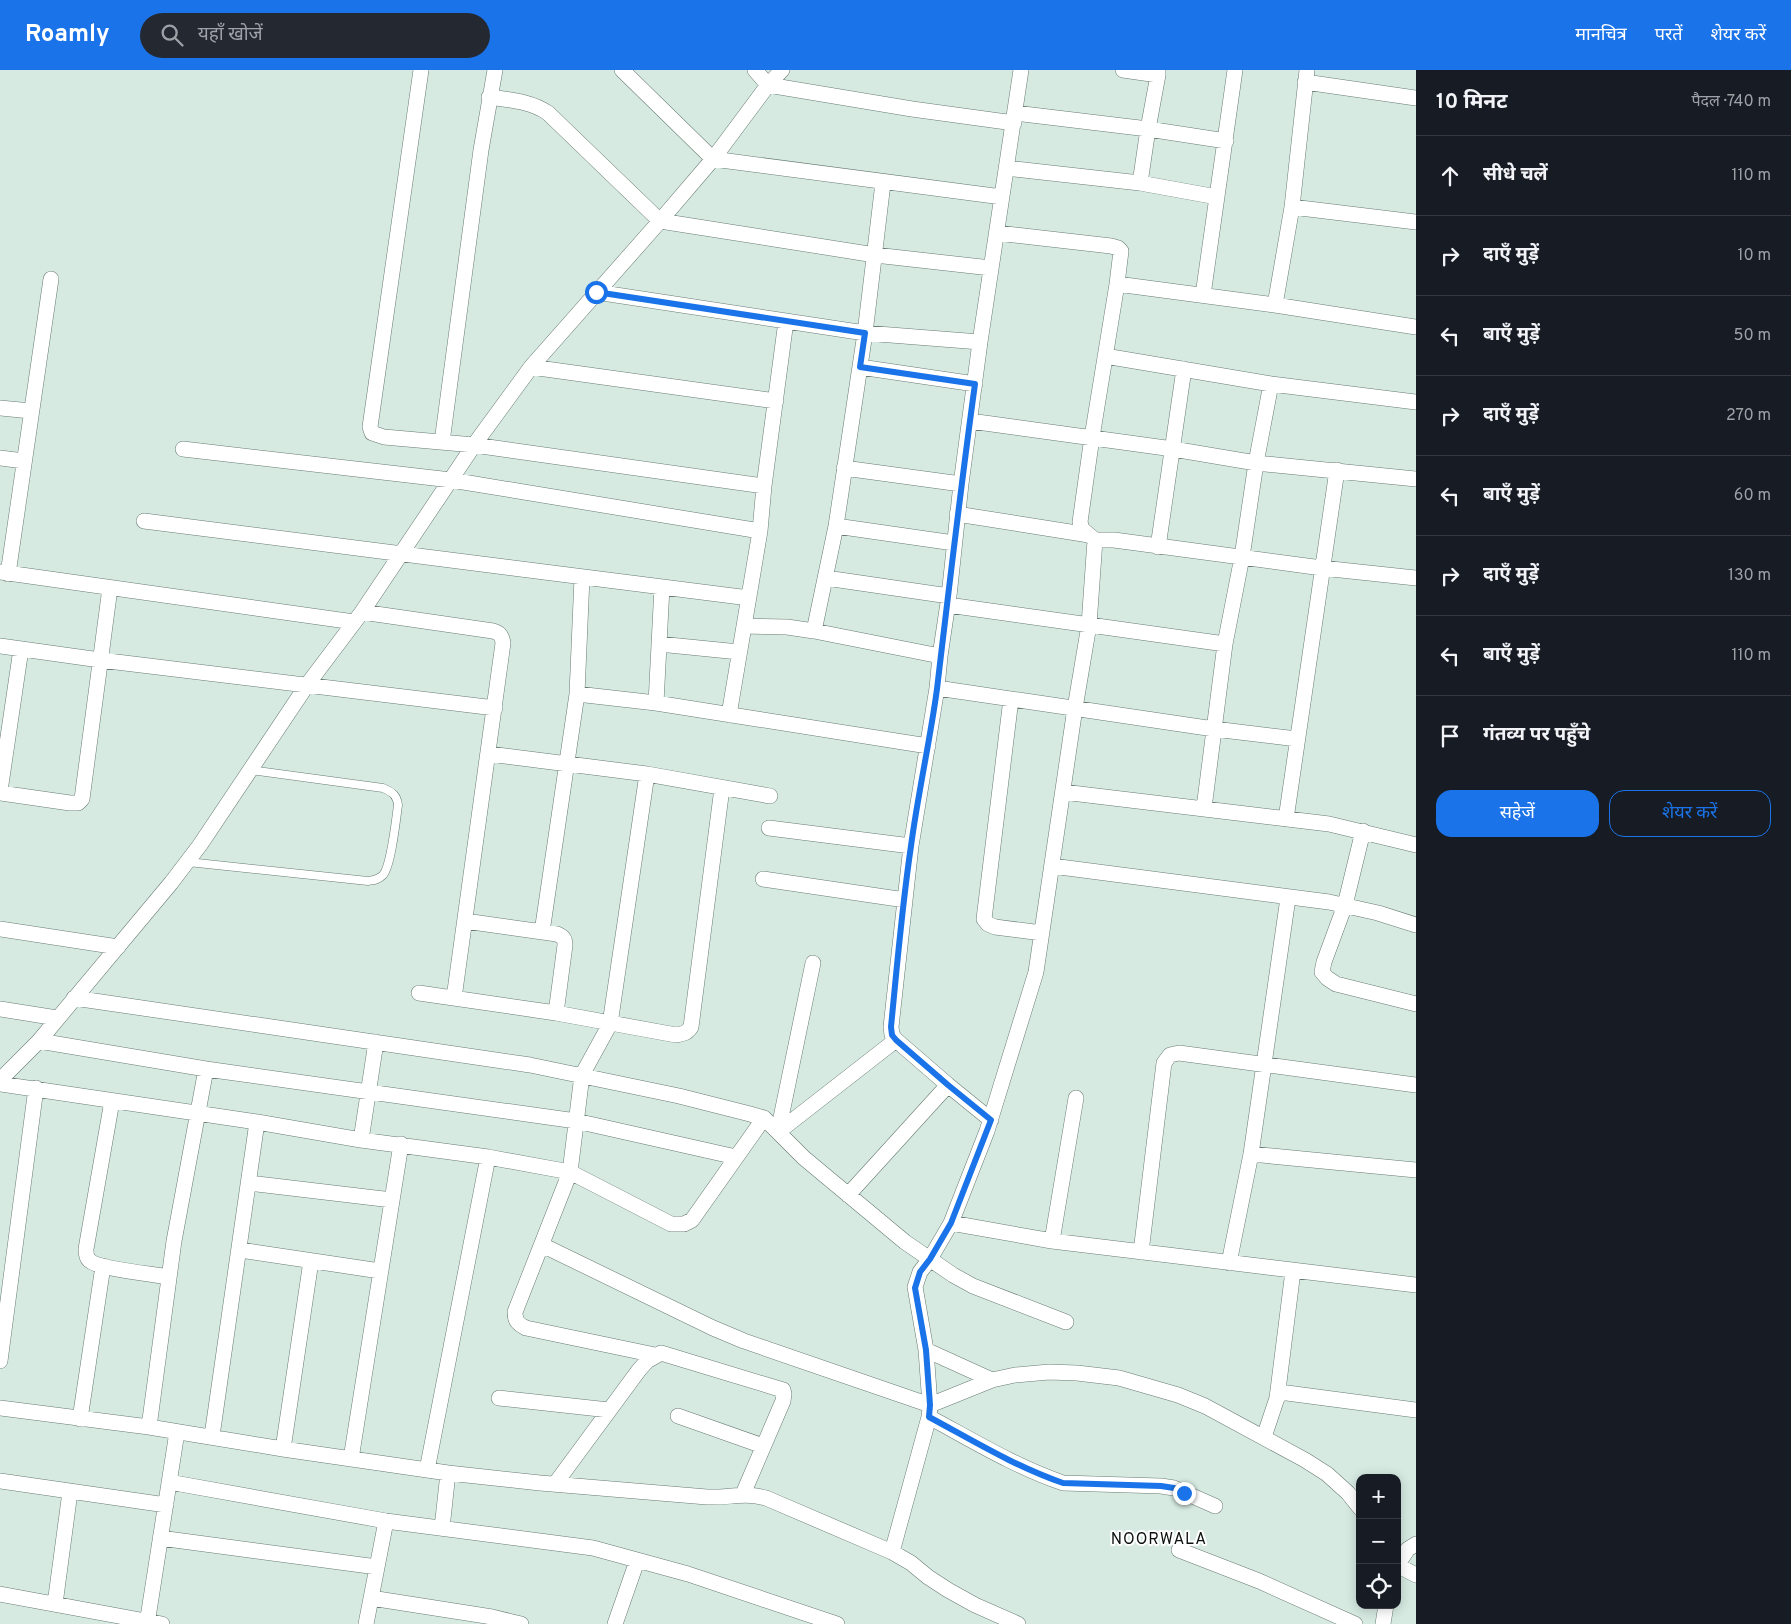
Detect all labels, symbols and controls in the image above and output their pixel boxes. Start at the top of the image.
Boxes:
search box [140,13,490,58]
text: Roamly [25,20,110,50]
icon: search [158,21,186,49]
text: यहाँ खोजें [198,23,263,47]
text: मानचित्र [1575,24,1627,47]
text: परतें [1655,24,1683,47]
text: शेयर करें [1711,24,1766,47]
text: 10 मिनट [1436,89,1508,116]
text: पैदल · 740 m [1691,92,1771,112]
icon: ahead [1436,162,1464,190]
text: सीधे चलें [1483,163,1548,187]
text: 110 m [1731,166,1771,186]
icon: right [1436,242,1464,270]
text: दाएँ मुड़ें [1483,243,1539,267]
text: 10 m [1737,246,1771,266]
route start [585,281,608,304]
icon: left [1436,322,1464,350]
text: बाएँ मुड़ें [1483,323,1540,347]
text: 50 m [1734,326,1771,346]
icon: right [1436,402,1464,430]
text: दाएँ मुड़ें [1483,403,1539,427]
text: 270 m [1726,406,1771,426]
icon: left [1436,482,1464,510]
text: बाएँ मुड़ें [1483,483,1540,507]
text: 60 m [1734,486,1771,506]
icon: right [1436,562,1464,590]
text: दाएँ मुड़ें [1483,563,1539,587]
text: 130 m [1728,566,1771,586]
icon: left [1436,642,1464,670]
text: बाएँ मुड़ें [1483,643,1540,667]
text: 110 m [1731,646,1771,666]
icon: arrive [1436,722,1464,750]
text: गंतव्य पर पहुँचे [1483,723,1590,747]
button: सहेजें [1436,790,1599,837]
button: शेयर करें [1609,790,1771,837]
map controls [1356,1474,1401,1609]
button: + [1356,1474,1401,1519]
route end [1173,1482,1196,1505]
button: − [1356,1519,1401,1564]
district label: NOORWALA [1111,1530,1207,1550]
button: locate [1356,1564,1401,1609]

